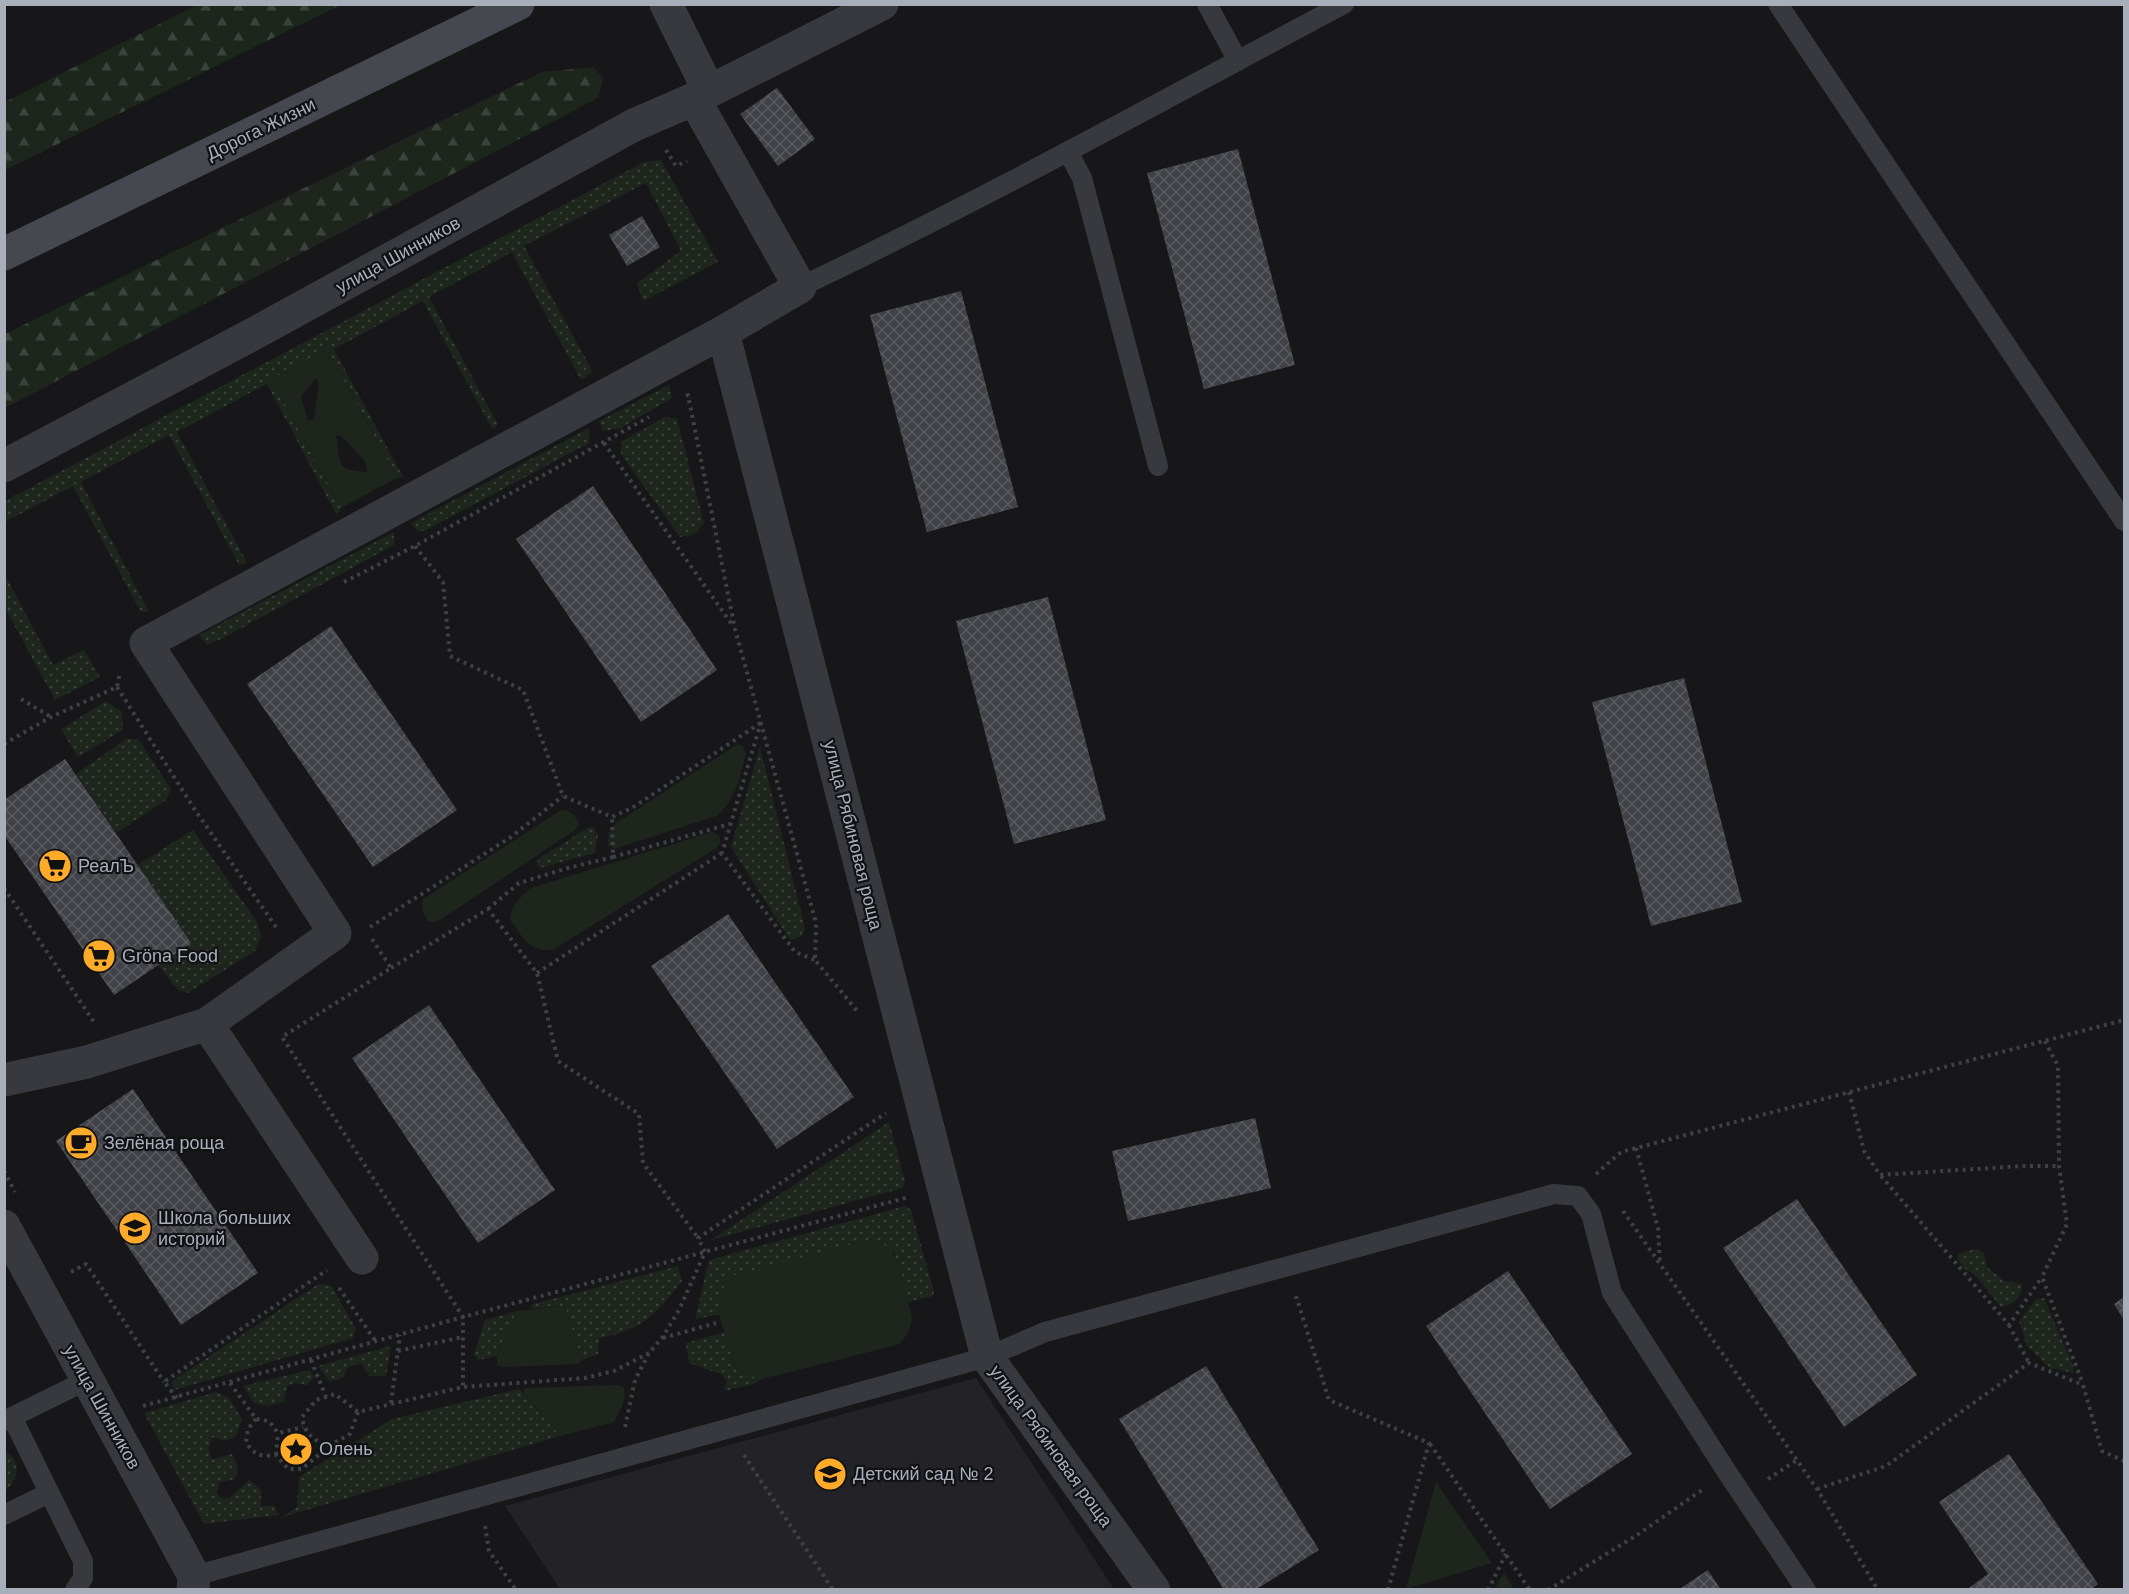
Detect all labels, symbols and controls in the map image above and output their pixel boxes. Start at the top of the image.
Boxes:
street label: Дорога Жизни [203,94,319,164]
street label: улица Шинников [333,213,463,297]
street label: улица Рябиновая роща [820,738,887,933]
supermarket icon: РеалЪ [37,848,73,884]
place label: РеалЪ [78,856,134,876]
supermarket icon: Gröna Food [81,938,117,974]
place label: Gröna Food [122,946,218,966]
cafe icon: Зелёная роща [63,1125,99,1161]
place label: Зелёная роща [104,1133,225,1153]
place label: Школа больших историй [158,1208,291,1249]
school or university icon: Школа больших историй [117,1210,153,1246]
street label: улица Шинников [60,1342,144,1472]
street label: улица Рябиновая роща [986,1361,1117,1532]
place icon: Олень [278,1431,314,1467]
place label: Олень [319,1439,373,1459]
school or university icon: Детский сад № 2 [812,1456,848,1492]
place label: Детский сад № 2 [853,1464,993,1484]

